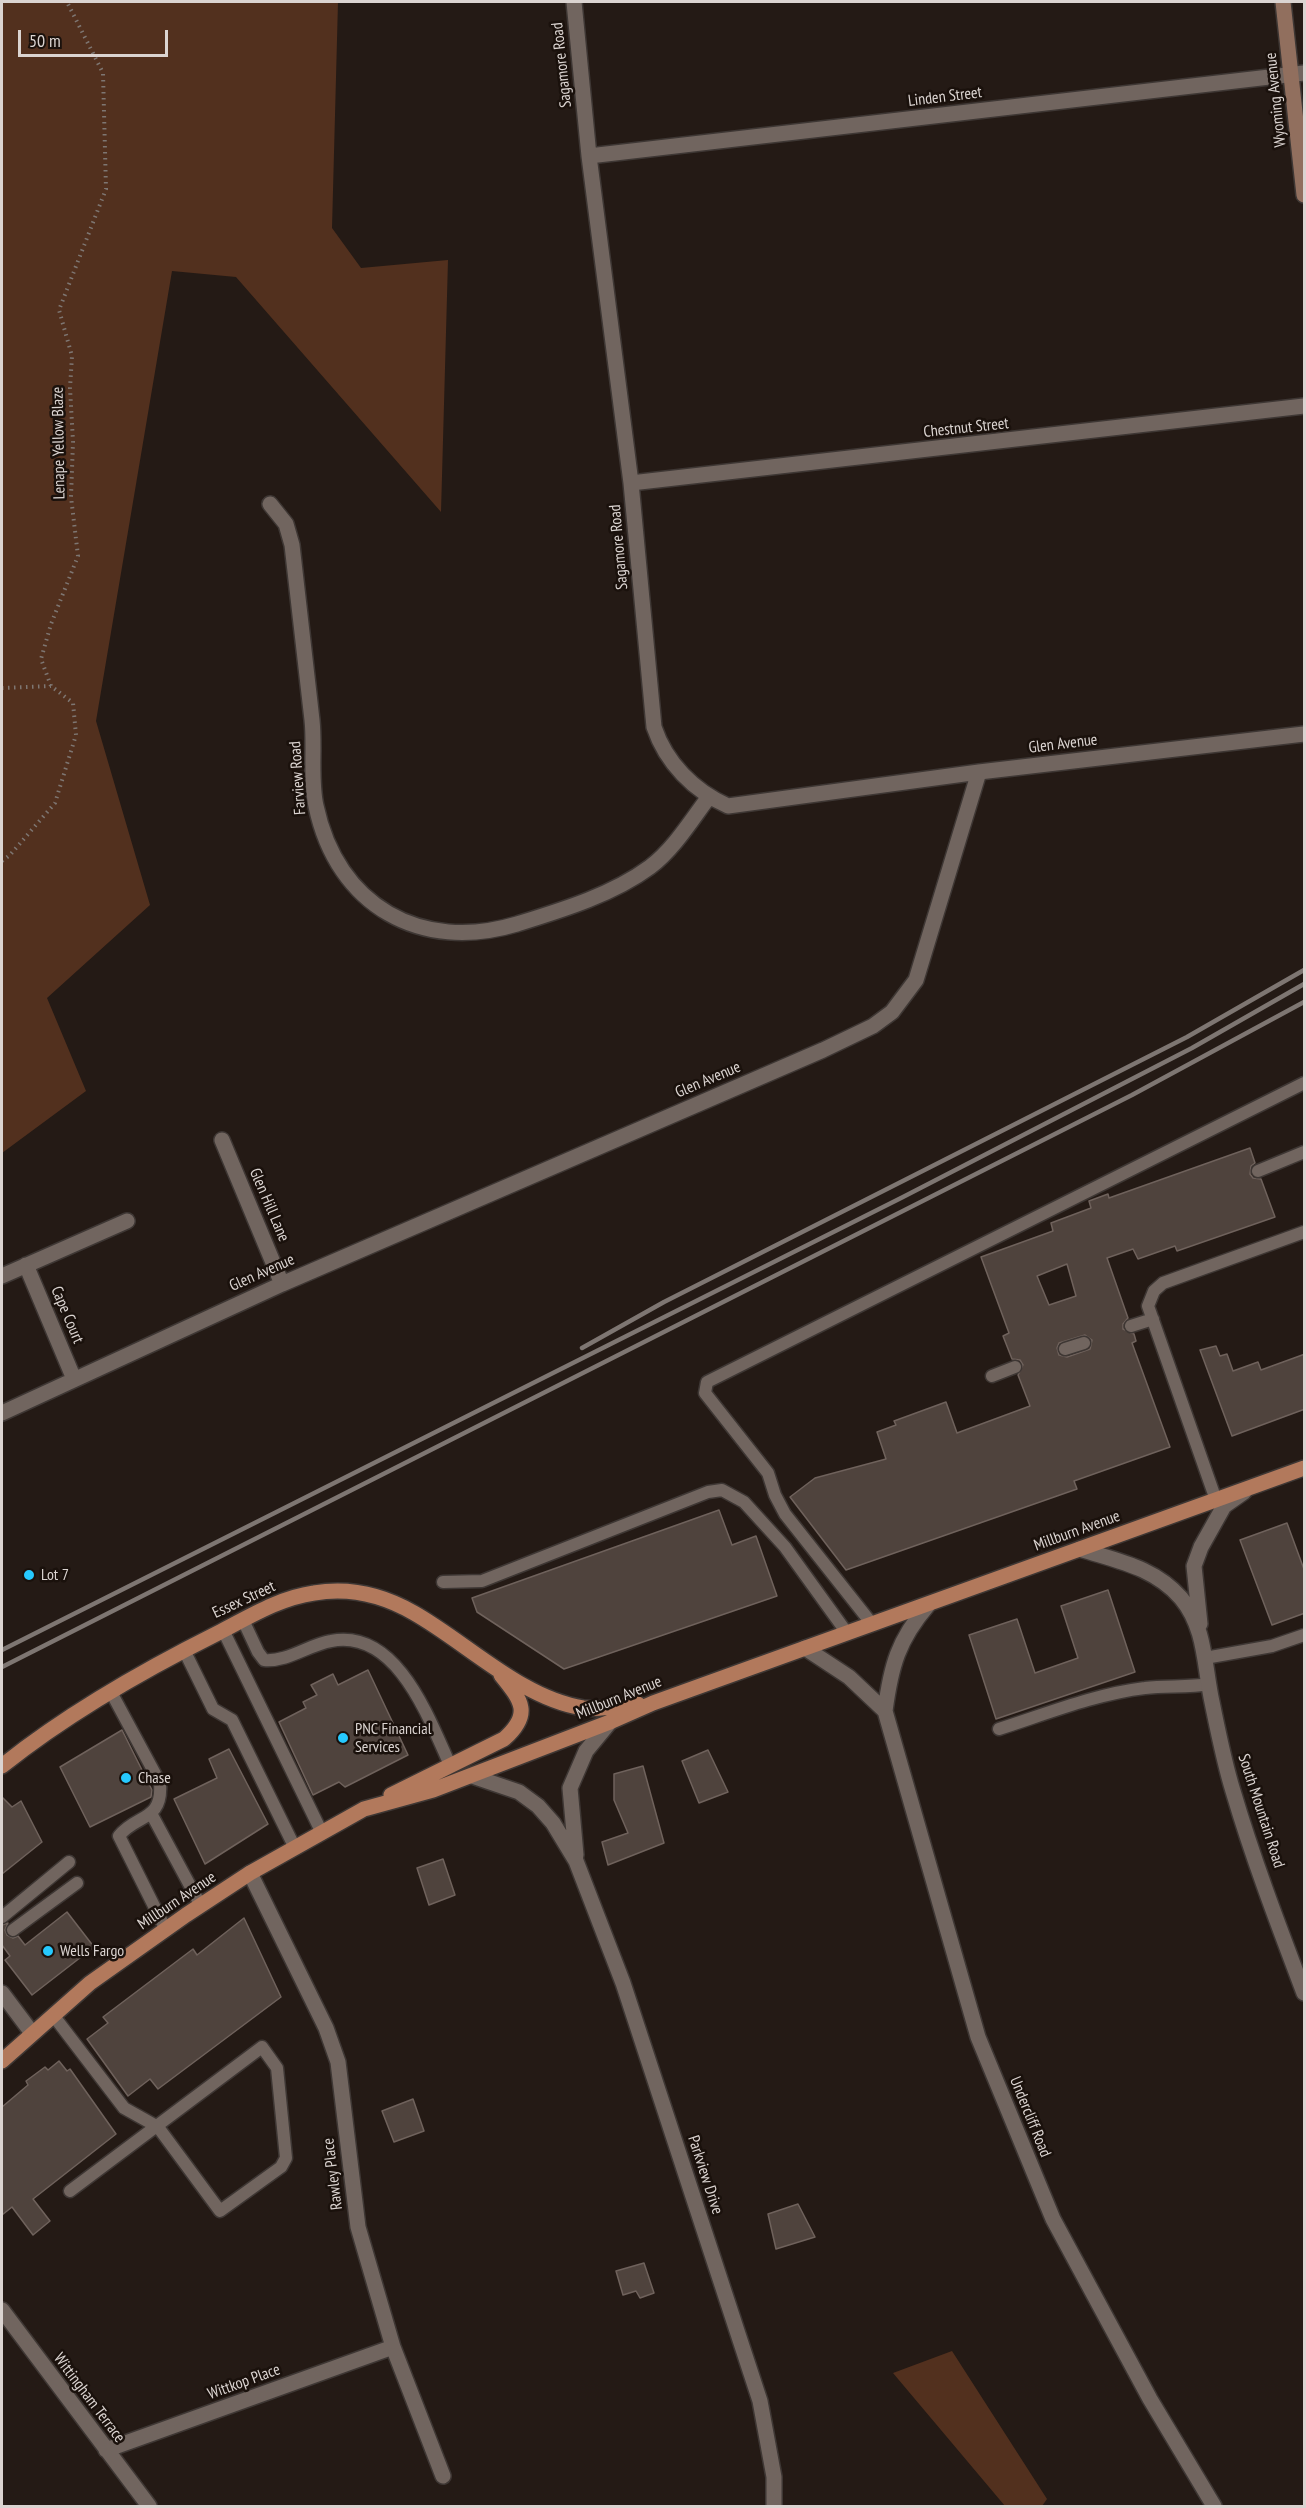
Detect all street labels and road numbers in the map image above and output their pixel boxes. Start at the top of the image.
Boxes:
street label: Sagamore Road [548,21,576,109]
street label: Wyoming Avenue [1261,52,1291,148]
street label: Linden Street [907,83,983,111]
street label: Lenape Yellow Blaze [48,387,70,499]
street label: Chestnut Street [922,414,1010,442]
street label: Sagamore Road [606,504,632,590]
street label: Glen Avenue [1028,730,1098,758]
street label: Farview Road [286,741,310,815]
street label: Glen Avenue [672,1058,744,1102]
street label: Glen Hill Lane [245,1165,293,1245]
street label: Glen Avenue [227,1250,297,1296]
street label: Cape Court [46,1283,88,1347]
street label: Millburn Avenue [1031,1507,1123,1555]
street label: Essex Street [210,1577,278,1623]
street label: Millburn Avenue [574,1672,664,1724]
street label: South Mountain Road [1234,1752,1288,1870]
street label: Millburn Avenue [134,1868,220,1934]
street label: Undercliff Road [1005,2074,1055,2160]
street label: Parkview Drive [683,2133,727,2217]
street label: Rawley Place [319,2137,347,2211]
street label: Wittingham Terrace [49,2349,129,2447]
street label: Wittkop Place [205,2360,283,2404]

